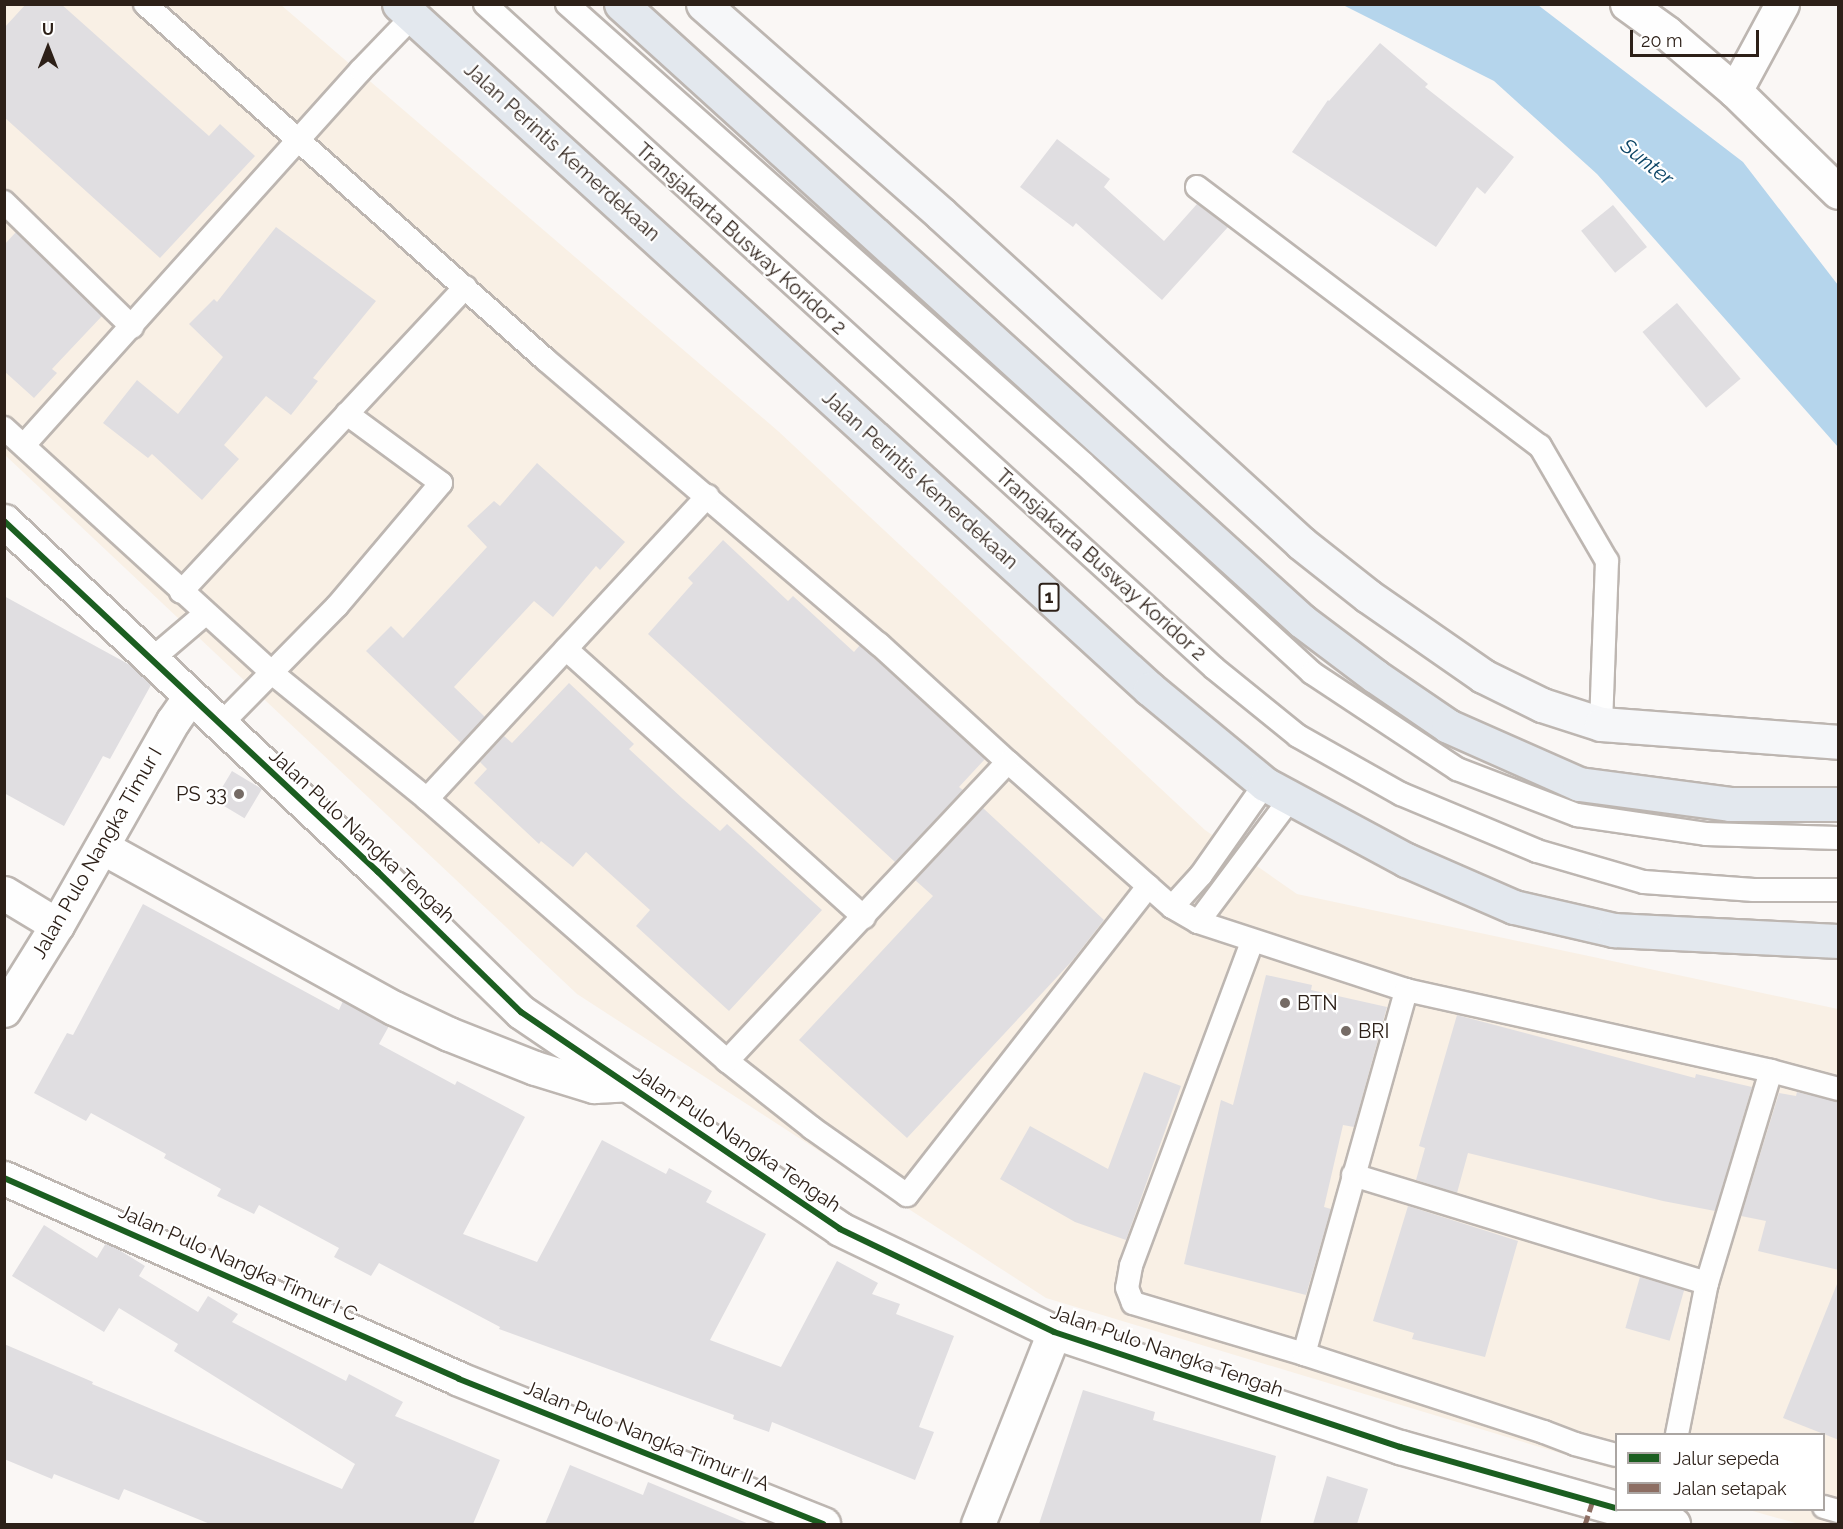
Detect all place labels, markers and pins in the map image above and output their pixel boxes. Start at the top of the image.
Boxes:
place label: PS 33 [176,782,227,806]
marker: PS 33 [232,787,246,801]
place label: BTN [1297,991,1338,1015]
marker: BTN [1278,996,1292,1010]
place label: BRI [1358,1019,1389,1043]
marker: BRI [1339,1024,1353,1038]

